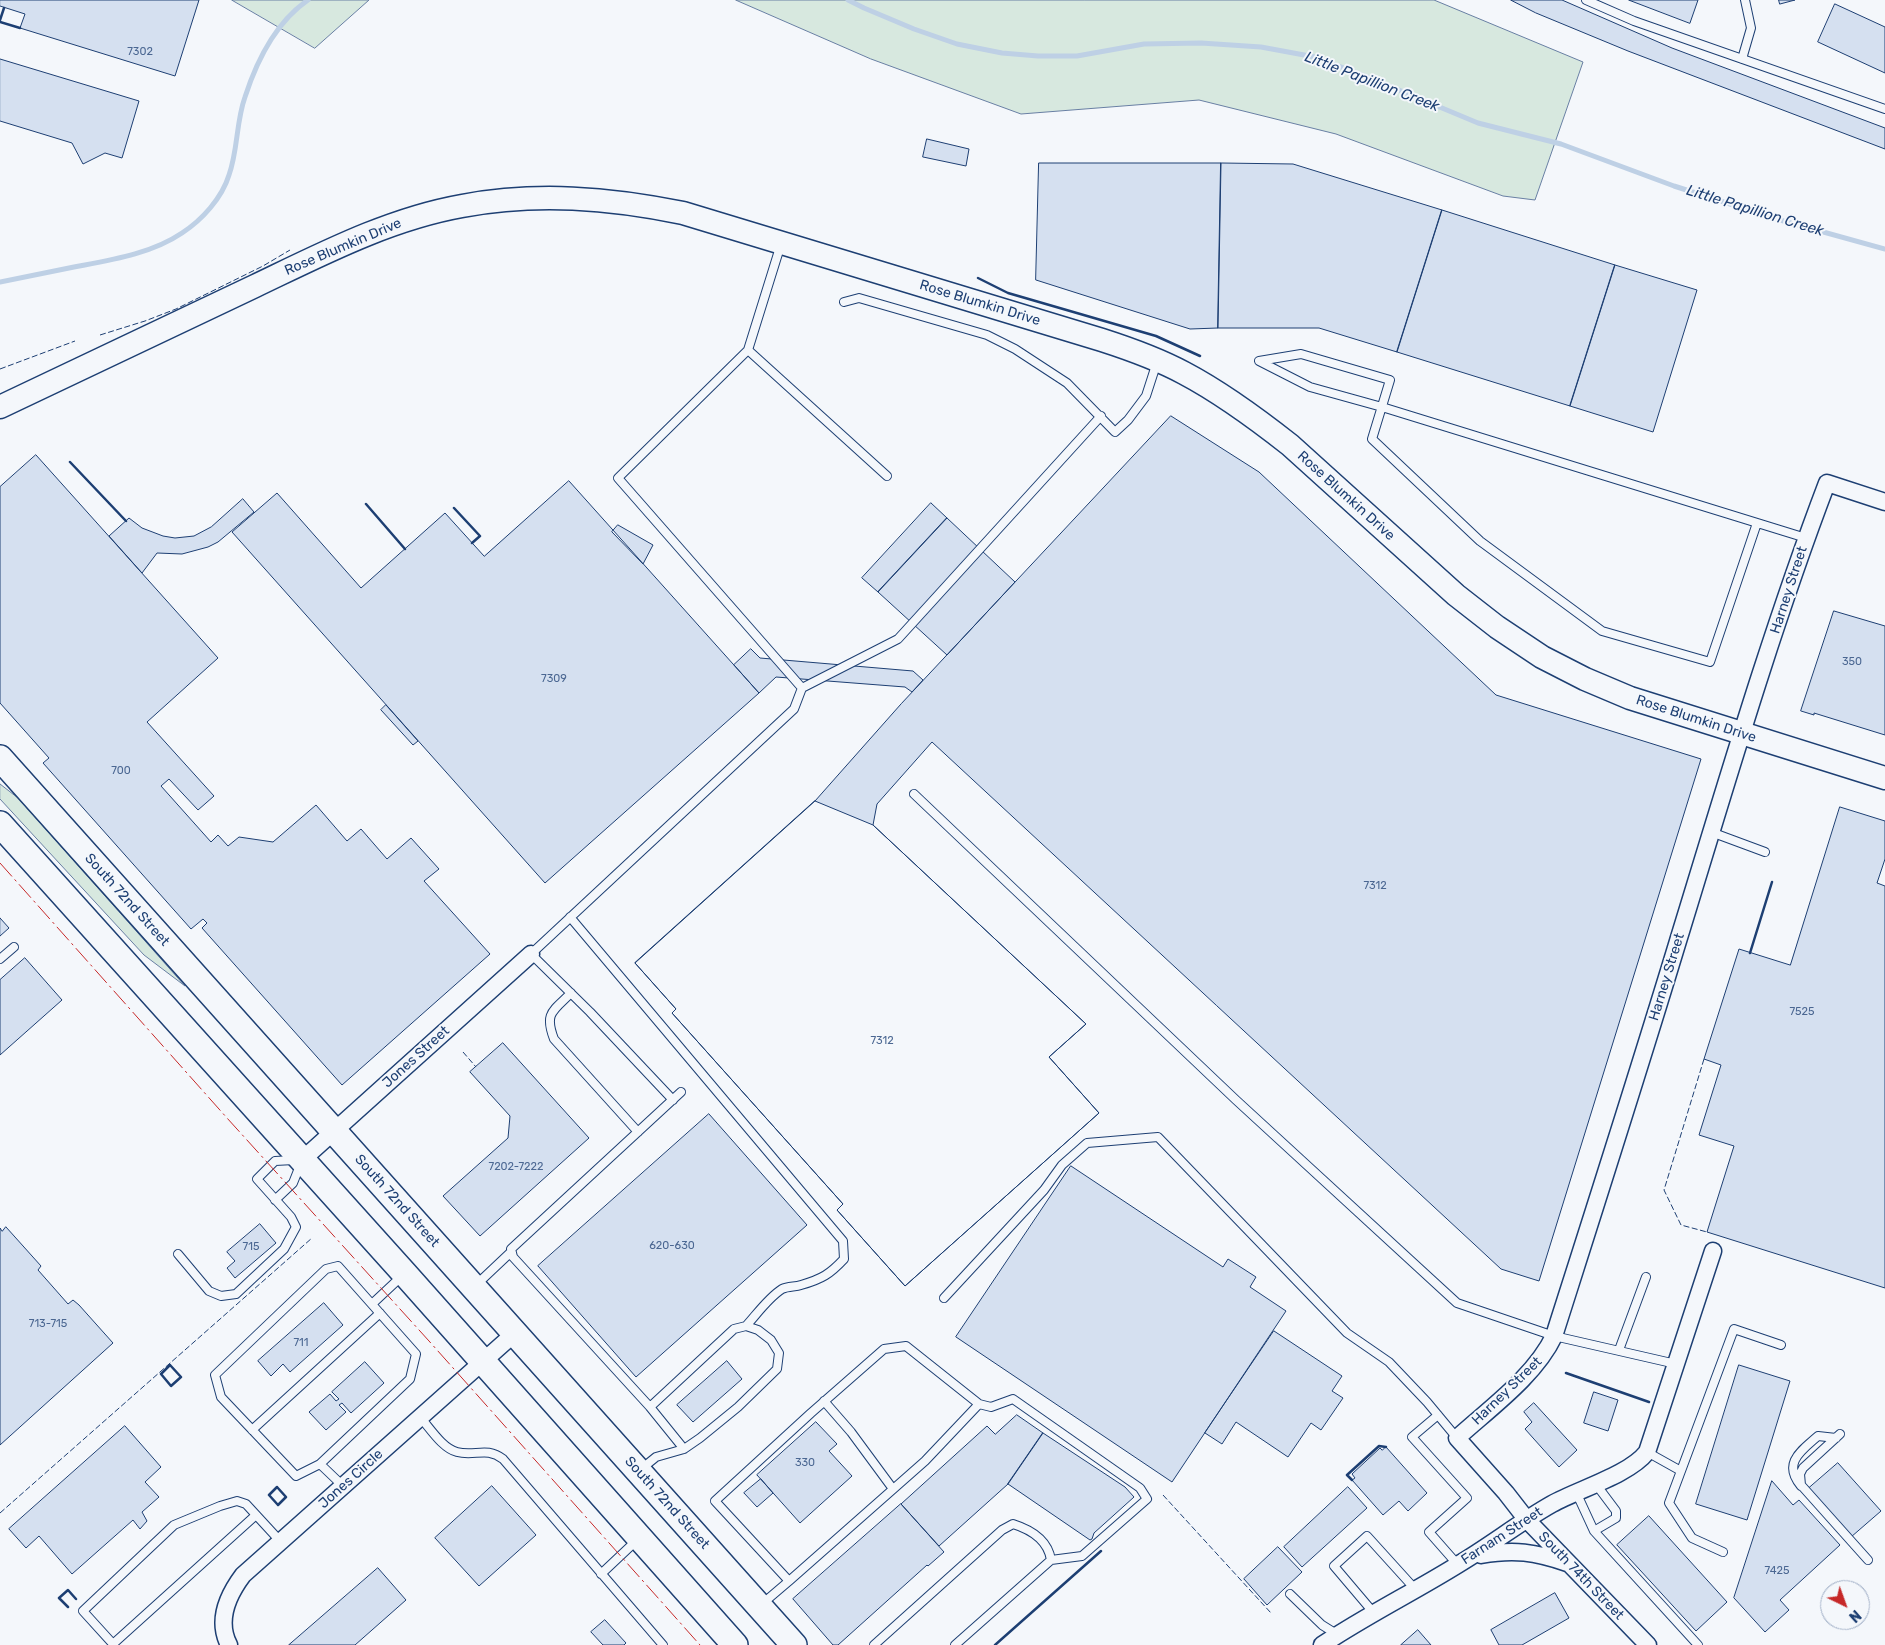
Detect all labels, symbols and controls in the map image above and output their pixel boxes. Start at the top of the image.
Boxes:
house number: 7302 [127,45,153,59]
water label: Little Papillion Creek [1302,48,1442,116]
water label: Little Papillion Creek [1684,182,1826,240]
street label: Rose Blumkin Drive [282,215,404,279]
street label: Rose Blumkin Drive [918,277,1042,329]
street label: Rose Blumkin Drive [1294,448,1398,544]
street label: Harney Street [1767,544,1811,636]
house number: 350 [1842,655,1862,669]
house number: 7309 [541,672,567,686]
street label: Rose Blumkin Drive [1634,692,1758,746]
house number: 700 [111,764,131,778]
street label: South 72nd Street [81,850,173,950]
house number: 7312 [1363,879,1387,893]
street label: Harney Street [1646,931,1688,1023]
house number: 7525 [1789,1005,1815,1019]
street label: Jones Street [379,1023,453,1091]
house number: 7312 [870,1034,894,1048]
street label: South 72nd Street [351,1151,443,1251]
house number: 7202-7222 [489,1160,543,1174]
house number: 620-630 [649,1239,695,1253]
house number: 715 [243,1240,259,1254]
house number: 713-715 [29,1317,67,1331]
house number: 711 [293,1336,309,1350]
street label: Harney Street [1469,1353,1545,1429]
street label: Jones Circle [315,1446,387,1512]
street label: South 72nd Street [621,1453,713,1553]
house number: 330 [795,1456,815,1470]
street label: Farnam Street [1458,1504,1546,1568]
street label: South 74th Street [1535,1528,1627,1624]
house number: 7425 [1764,1564,1790,1578]
north arrow [1820,1580,1870,1630]
text: N [1845,1606,1864,1625]

